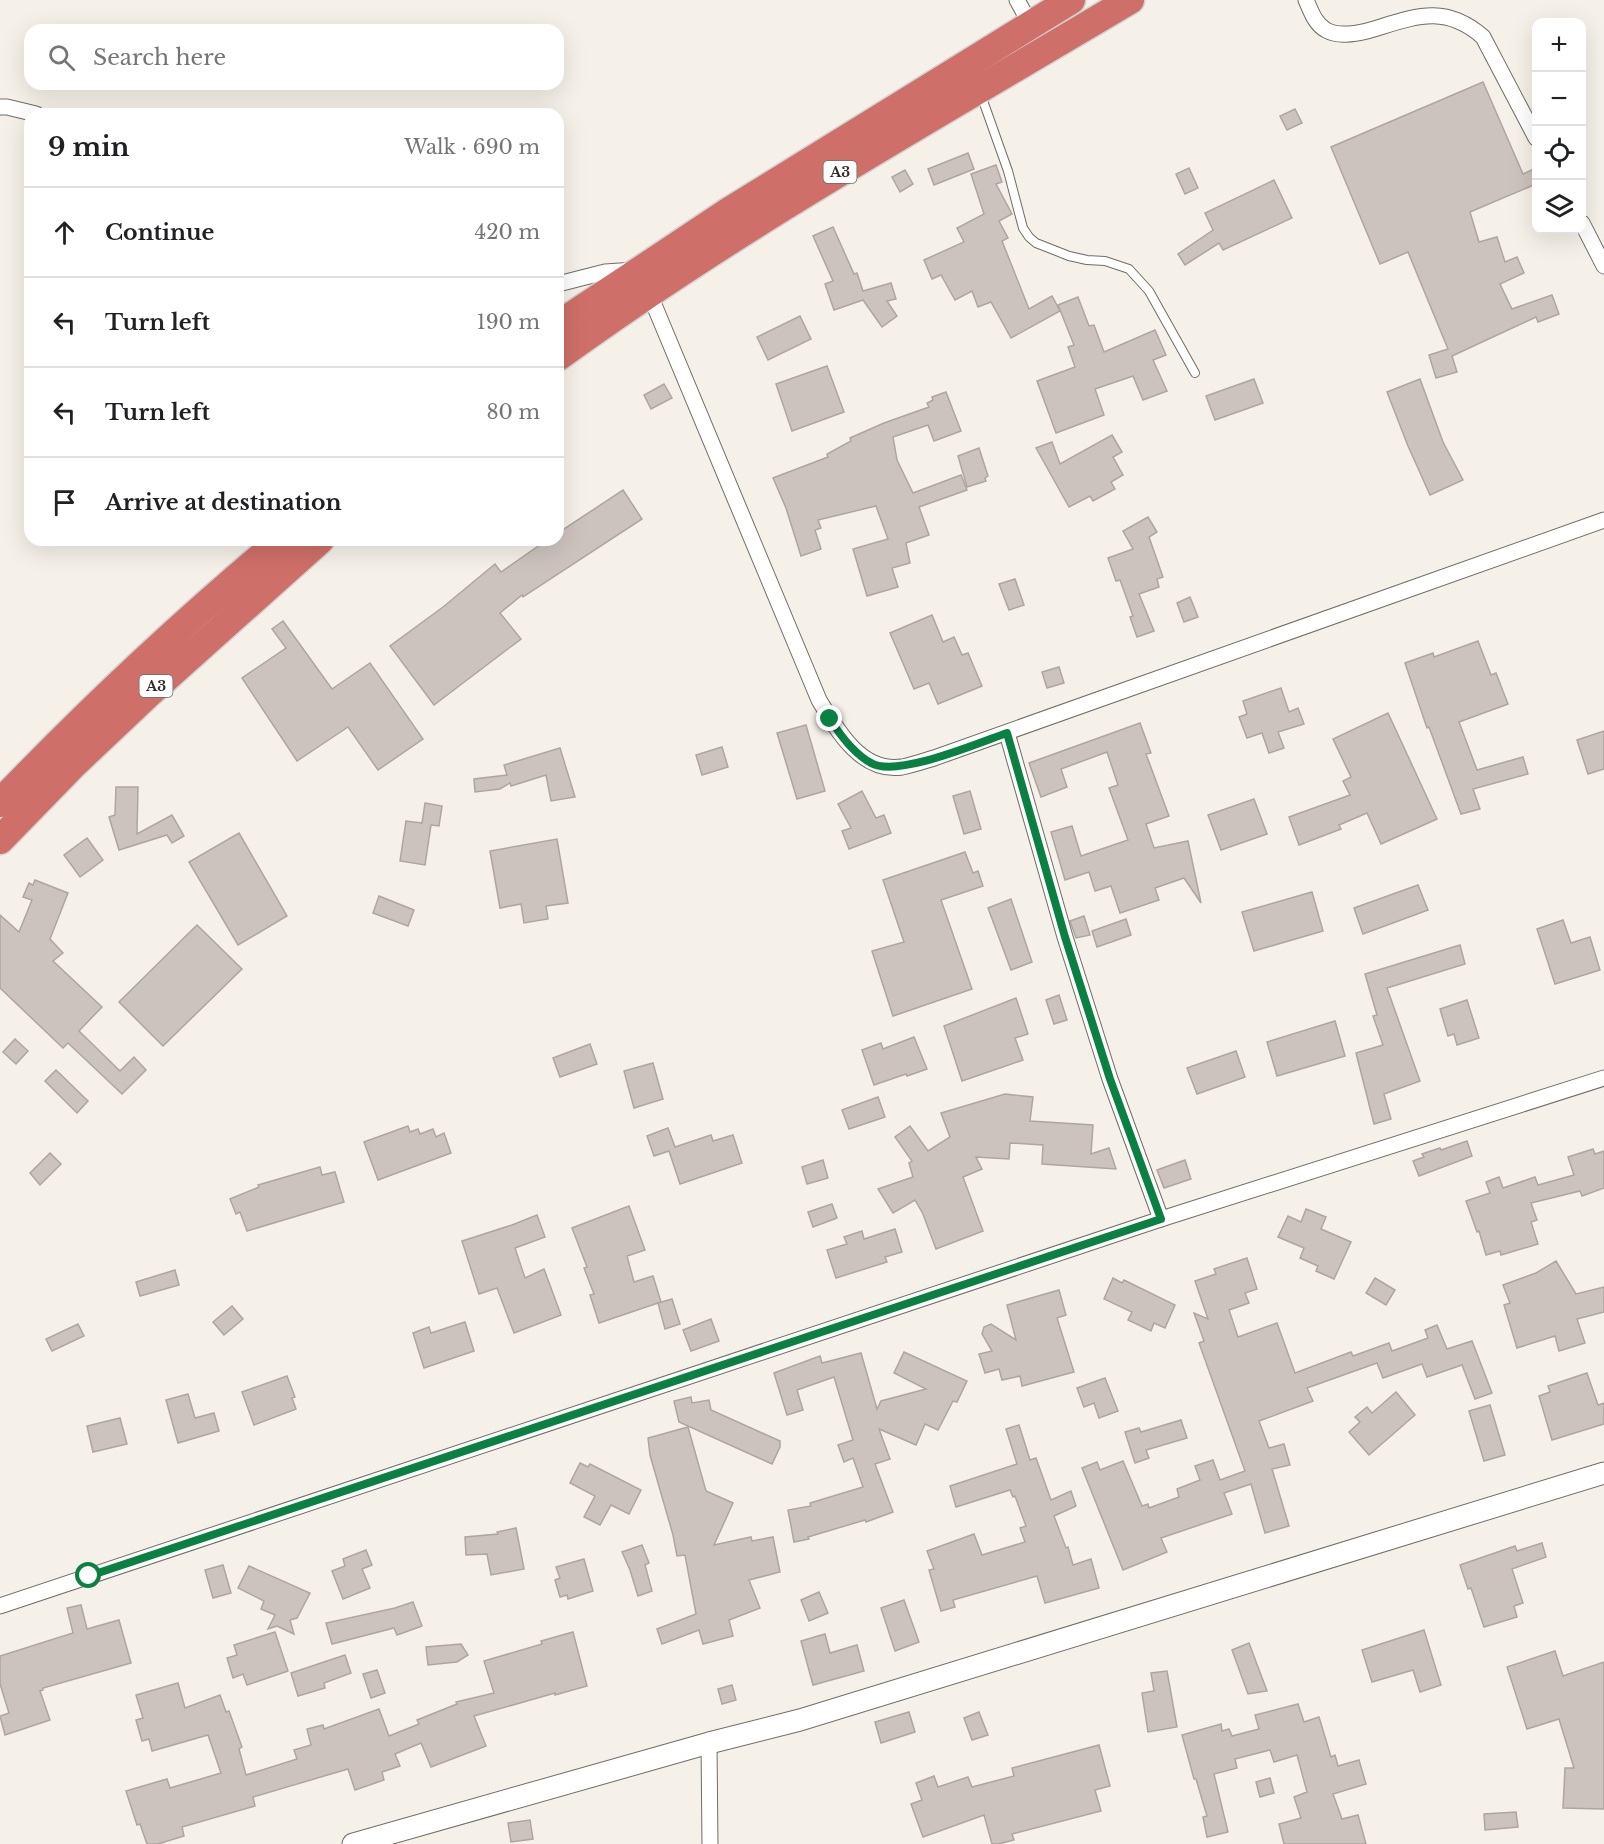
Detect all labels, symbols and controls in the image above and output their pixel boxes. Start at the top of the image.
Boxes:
map controls [1532,18,1586,234]
button: + [1532,18,1586,72]
search box [24,24,564,90]
icon: search [45,41,78,74]
text: Search here [93,44,226,71]
button: − [1532,72,1586,126]
button: locate [1532,126,1586,180]
text: 9 min [48,131,129,163]
text: Walk · 690 m [404,135,540,159]
road number: A3 [824,161,856,183]
button: layers [1532,180,1586,234]
icon: ahead [48,216,81,249]
text: Continue [105,219,214,246]
text: 420 m [475,220,540,244]
icon: left [48,306,81,339]
text: Turn left [105,309,210,336]
text: 190 m [477,310,540,334]
icon: left [48,396,81,429]
text: Turn left [105,399,210,426]
text: 80 m [486,400,540,424]
icon: arrive [48,486,81,519]
text: Arrive at destination [105,489,342,516]
road number: A3 [140,675,172,697]
route end [816,705,842,731]
route start [75,1562,101,1588]

